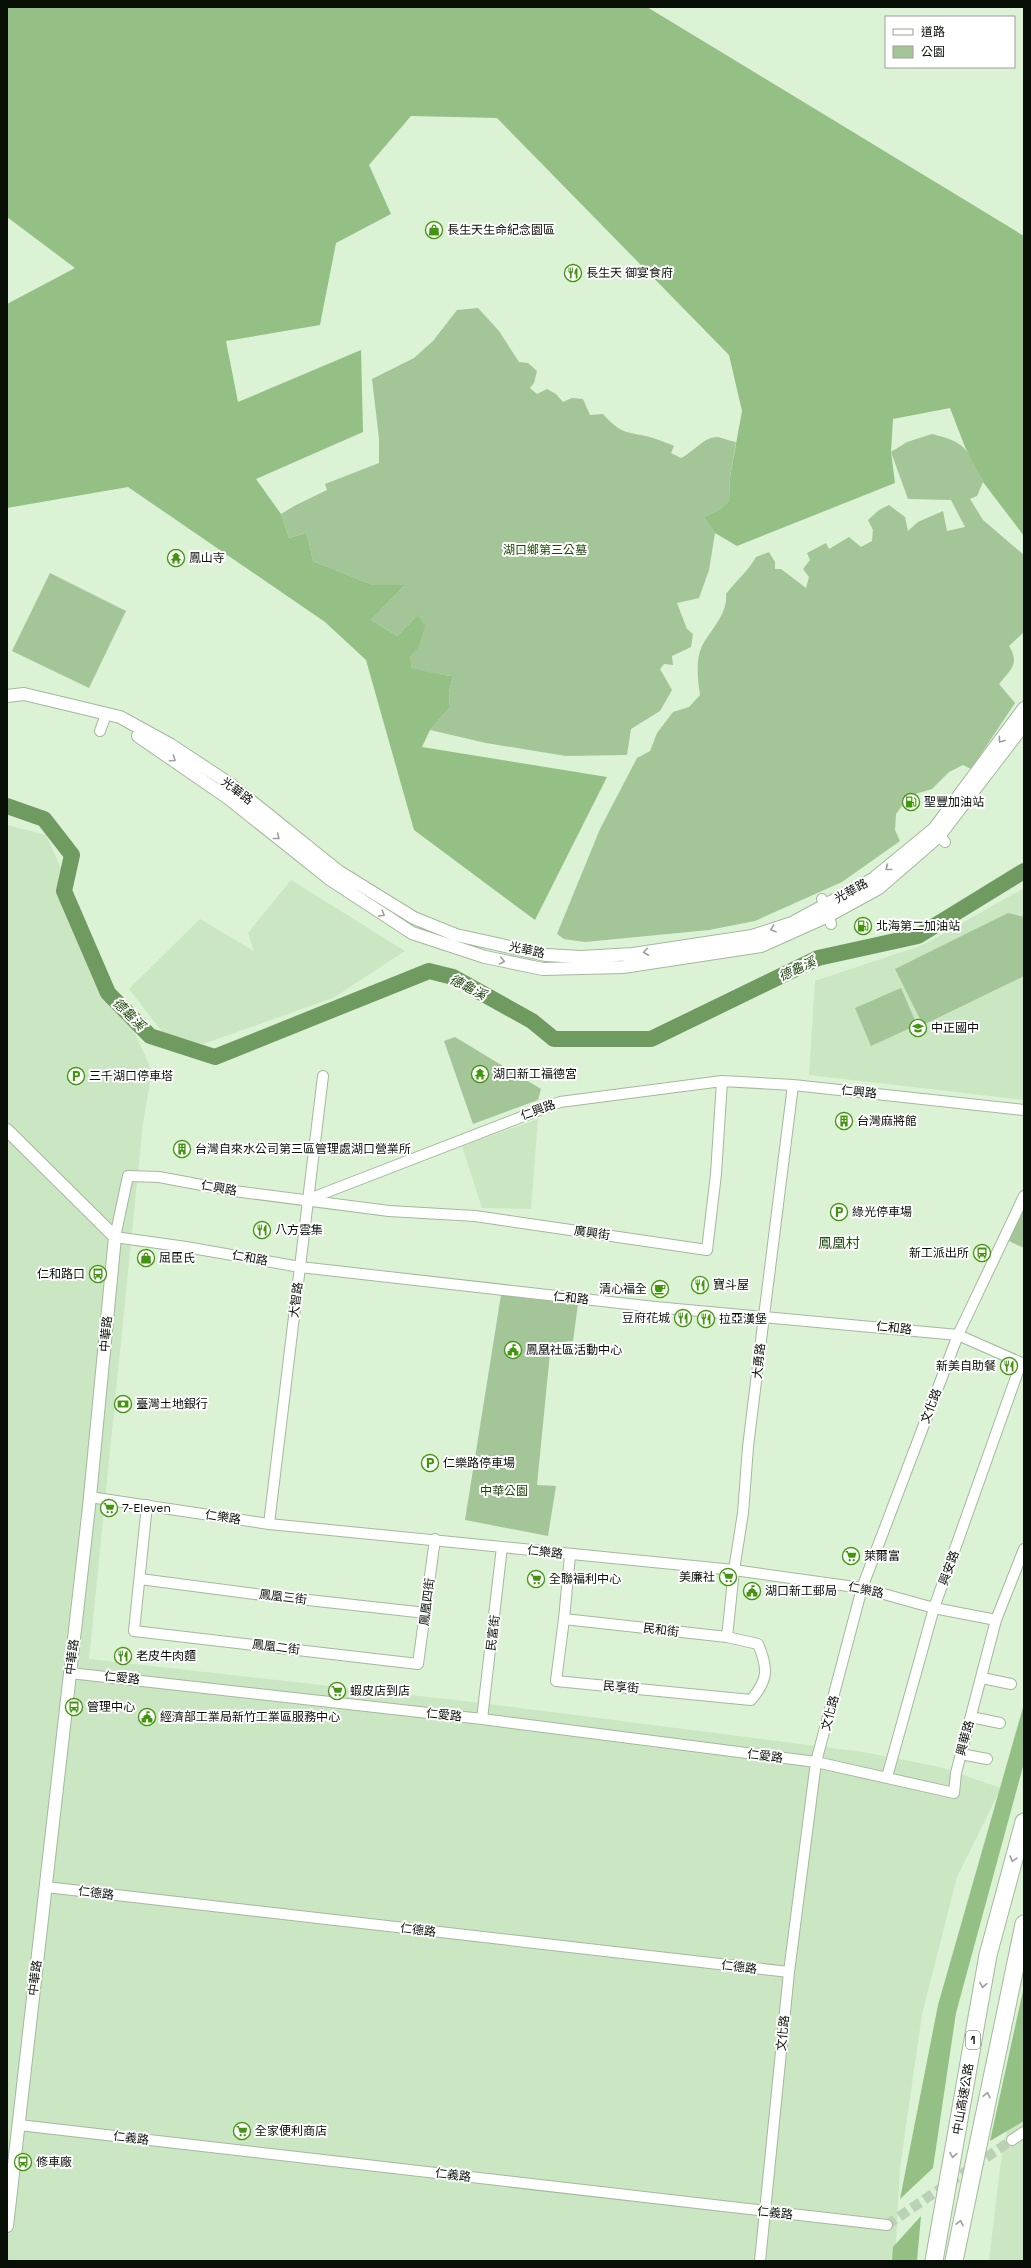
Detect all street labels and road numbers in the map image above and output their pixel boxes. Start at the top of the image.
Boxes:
street label: 光華路 [218,774,256,808]
street label: 光華路 [831,875,871,907]
street label: 光華路 [508,938,546,962]
street label: 仁興路 [840,1082,878,1102]
street label: 仁興路 [518,1096,558,1124]
street label: 仁興路 [200,1177,238,1199]
street label: 廣興街 [573,1223,611,1243]
street label: 仁和路 [231,1247,269,1269]
street label: 大智路 [286,1281,306,1319]
street label: 仁和路 [552,1288,590,1308]
street label: 中華路 [96,1315,116,1353]
street label: 仁和路 [875,1318,913,1338]
street label: 大勇路 [749,1342,769,1380]
street label: 文化路 [917,1386,945,1426]
street label: 仁樂路 [204,1506,242,1528]
street label: 仁樂路 [526,1542,564,1562]
street label: 興安路 [935,1548,963,1588]
street label: 鳳凰四街 [416,1577,438,1627]
street label: 仁樂路 [847,1578,885,1602]
street label: 鳳凰三街 [258,1586,308,1608]
street label: 民富街 [483,1614,503,1652]
street label: 民和街 [642,1620,680,1640]
street label: 鳳凰二街 [251,1636,301,1658]
street label: 中華路 [62,1638,82,1676]
street label: 仁愛路 [103,1668,141,1688]
street label: 民享街 [602,1677,640,1697]
street label: 文化路 [818,1694,842,1732]
street label: 仁愛路 [425,1705,463,1725]
street label: 興華路 [953,1719,977,1757]
street label: 仁愛路 [746,1746,784,1766]
street label: 仁德路 [77,1883,115,1903]
street label: 仁德路 [399,1920,437,1940]
street label: 仁德路 [720,1957,758,1977]
street label: 中華路 [25,1959,45,1997]
street label: 文化路 [773,2014,793,2052]
road number: 1 [966,2031,980,2049]
street label: 中山高速公路 [949,2062,977,2136]
street label: 仁義路 [112,2128,150,2148]
street label: 仁義路 [434,2165,472,2185]
street label: 仁義路 [756,2203,794,2223]

